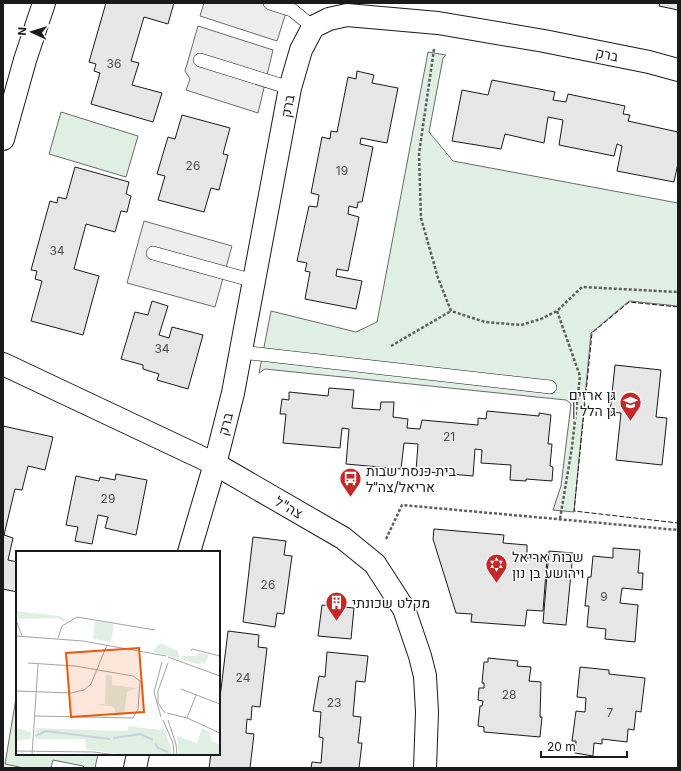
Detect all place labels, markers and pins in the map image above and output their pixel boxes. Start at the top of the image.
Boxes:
place label: גן ארזים | גן הלל [569,386,616,419]
school or university icon: גן ארזים | גן הלל [618,389,644,422]
place label: בית כנסת שבות אריאל/צה״ל [366,462,456,495]
bus stop icon: בית כנסת שבות אריאל/צה״ל [337,465,363,498]
place label: שבות אריאל ויהושע בן נון [512,548,584,581]
synagogue icon: שבות אריאל ויהושע בן נון [483,551,509,584]
building icon: מקלט שכונתי [323,589,349,622]
place label: מקלט שכונתי [352,594,430,611]

